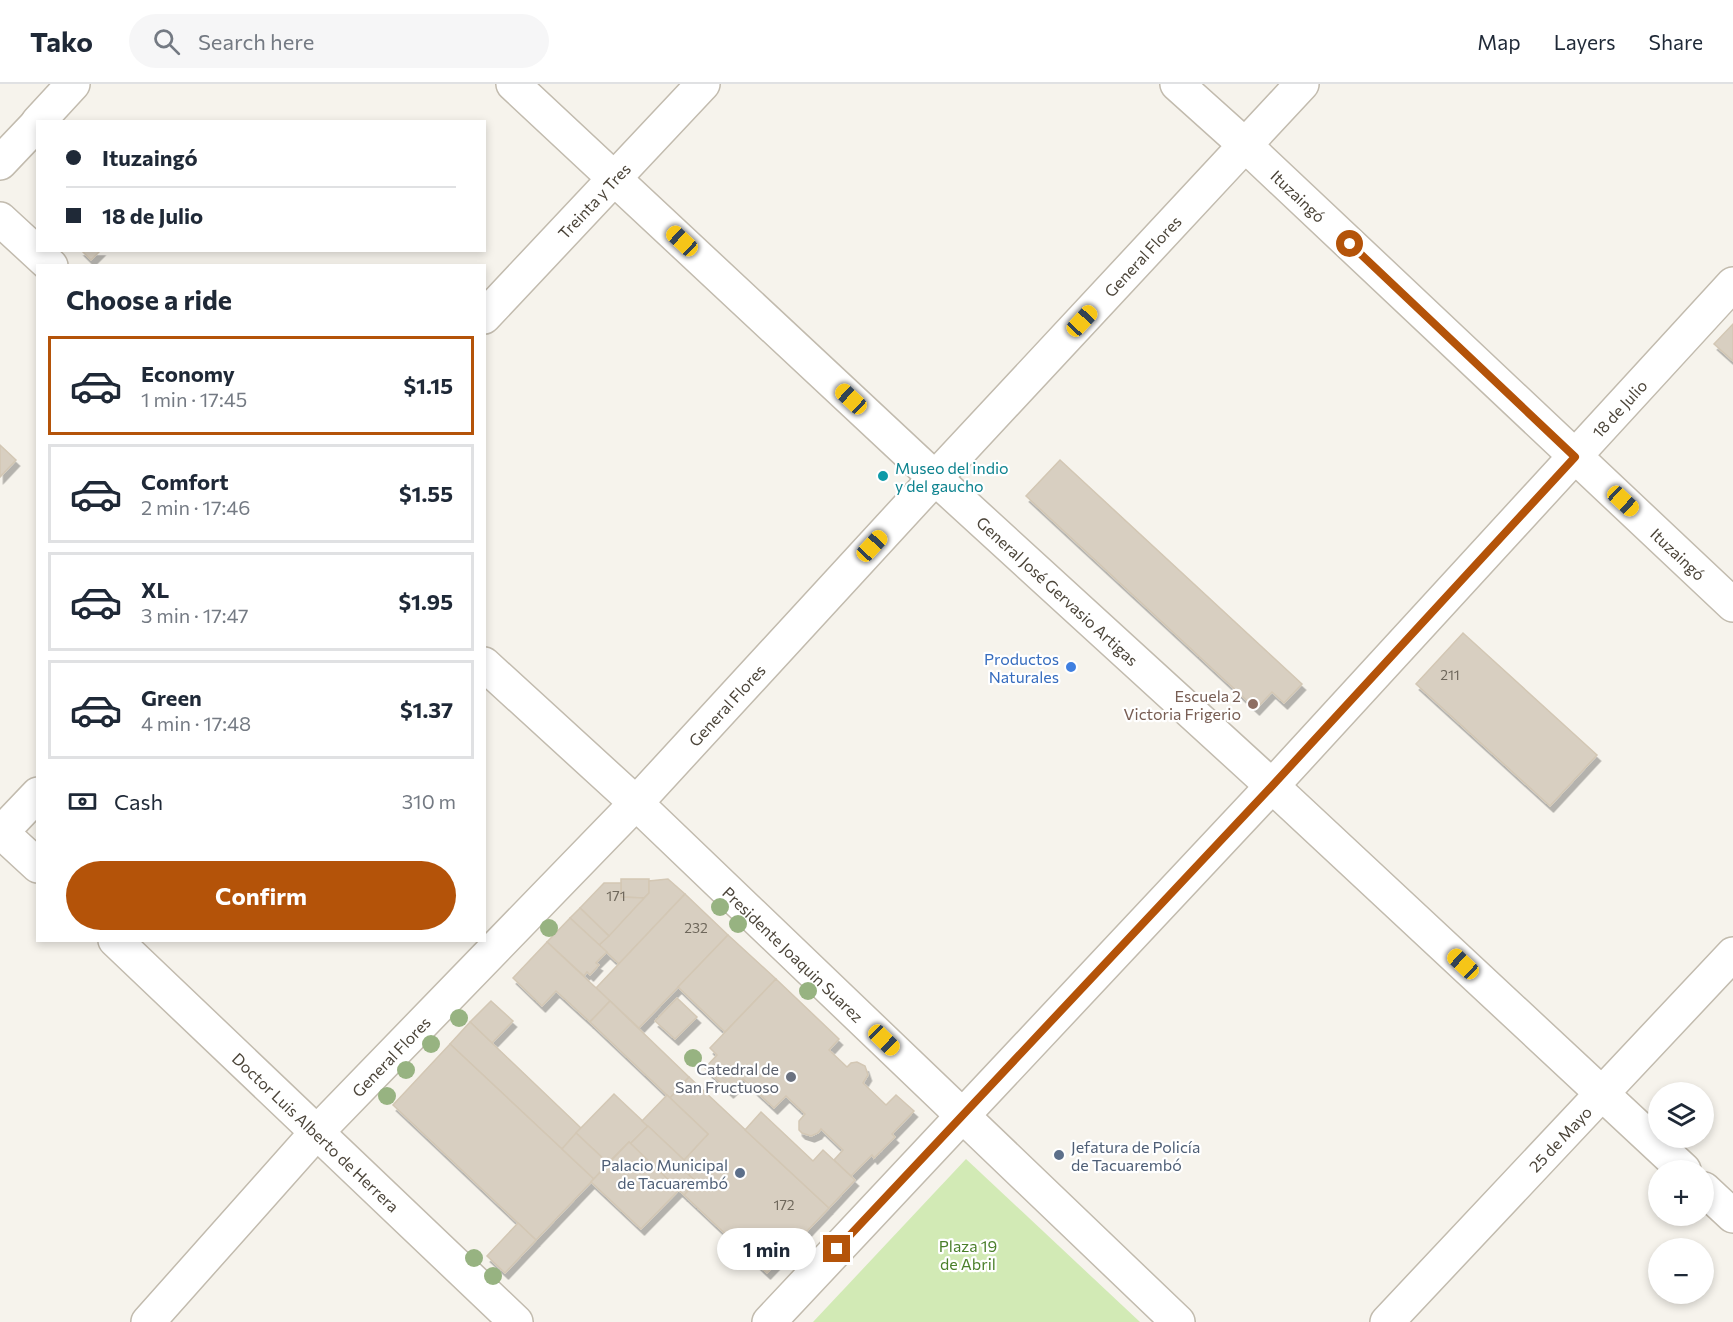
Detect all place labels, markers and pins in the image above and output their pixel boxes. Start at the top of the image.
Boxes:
place label: Museo del indio y del gaucho [895,458,1009,495]
marker: Museo del indio y del gaucho [876,469,890,483]
place label: Productos Naturales [984,649,1059,686]
marker: Productos Naturales [1064,660,1078,674]
place label: Escuela 2 Victoria Frigerio [1124,686,1241,723]
marker: Escuela 2 Victoria Frigerio [1246,697,1260,711]
place label: Catedral de San Fructuoso [675,1059,779,1096]
marker: Catedral de San Fructuoso [784,1070,798,1084]
place label: Jefatura de Policía de Tacuarembó [1071,1137,1200,1174]
marker: Jefatura de Policía de Tacuarembó [1052,1148,1066,1162]
place label: Palacio Municipal de Tacuarembó [601,1155,728,1192]
marker: Palacio Municipal de Tacuarembó [733,1166,747,1180]

